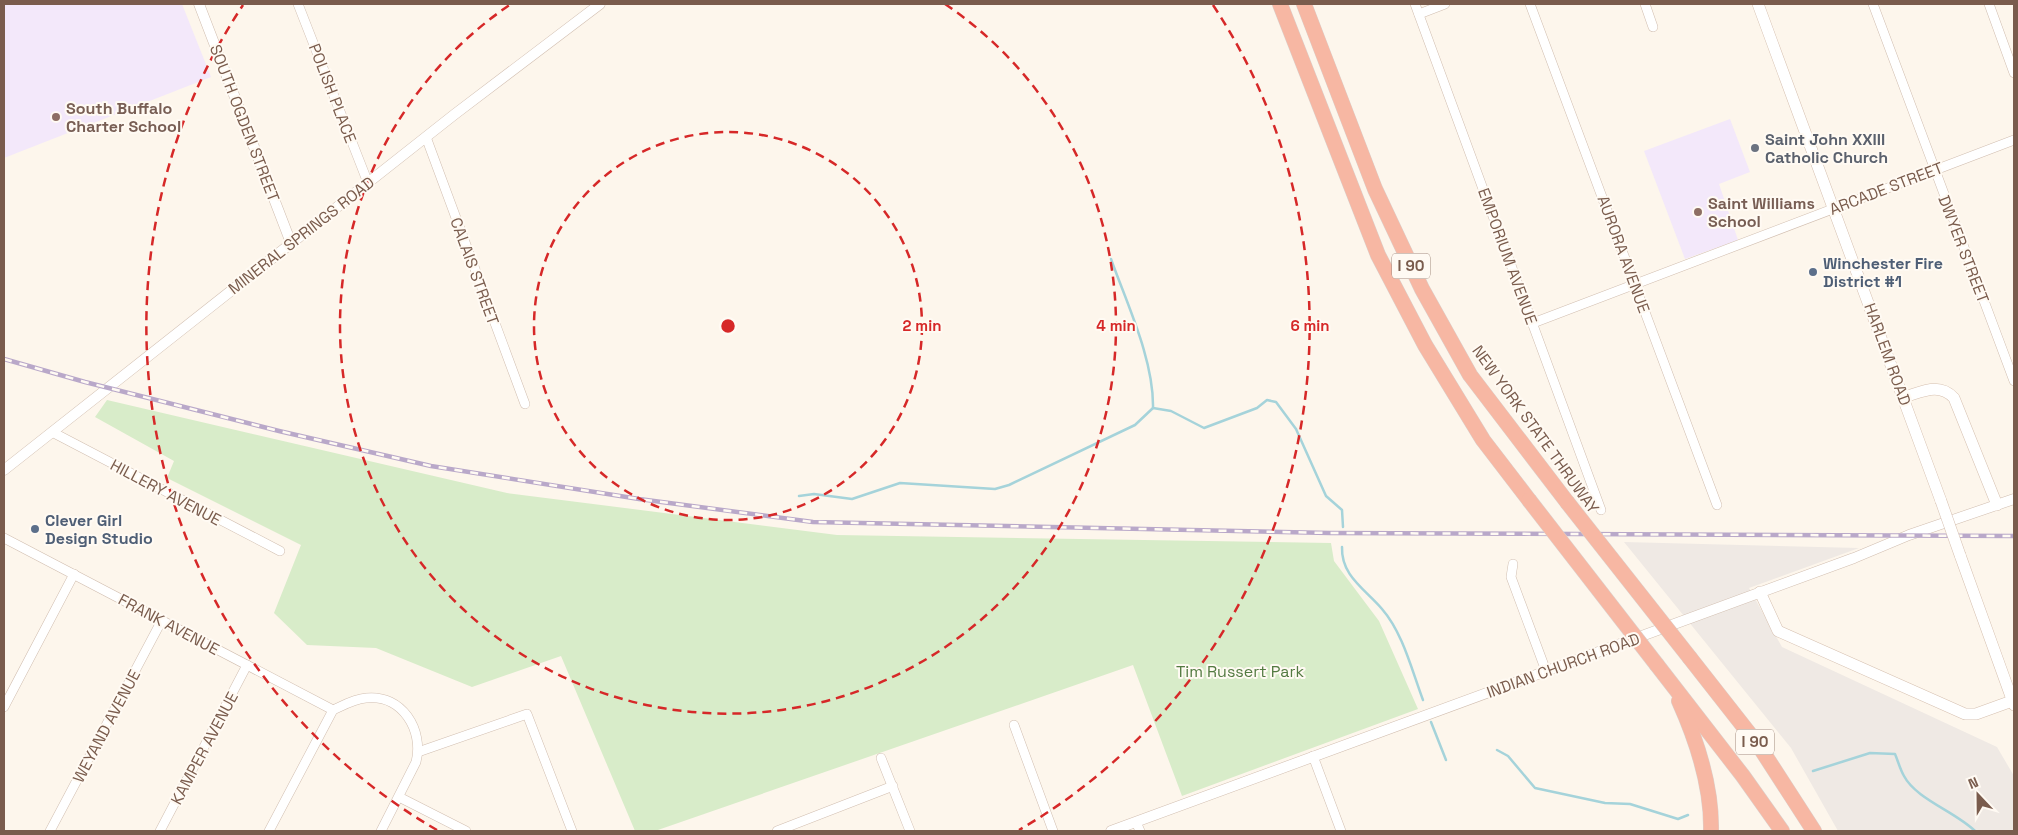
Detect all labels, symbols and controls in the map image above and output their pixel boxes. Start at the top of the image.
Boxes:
street label: POLISH PLACE [304,40,361,146]
street label: SOUTH OGDEN STREET [205,41,284,205]
place label: South Buffalo Charter School [66,98,181,137]
marker: South Buffalo Charter School [50,111,62,123]
place label: Saint John XXIII Catholic Church [1765,129,1888,168]
marker: Saint John XXIII Catholic Church [1749,142,1761,154]
street label: ARCADE STREET [1826,157,1946,220]
street label: MINERAL SPRINGS ROAD [224,172,379,299]
street label: EMPORIUM AVENUE [1473,185,1542,327]
street label: AURORA AVENUE [1593,192,1655,316]
street label: DWYER STREET [1933,192,1994,306]
place label: Saint Williams School [1708,193,1815,232]
marker: Saint Williams School [1692,206,1704,218]
street label: CALAIS STREET [445,214,504,328]
place label: Winchester Fire District #1 [1823,253,1943,292]
road number: I 90 [1392,254,1430,278]
marker: Winchester Fire District #1 [1807,266,1819,278]
street label: HARLEM ROAD [1859,300,1916,408]
text: 2 min [903,316,941,335]
text: 4 min [1096,316,1136,335]
text: 6 min [1290,316,1330,335]
centre of rings [719,317,737,335]
street label: NEW YORK STATE THRUWAY [1468,341,1604,518]
street label: HILLERY AVENUE [107,454,225,531]
place label: Clever Girl Design Studio [45,510,153,549]
marker: Clever Girl Design Studio [29,523,41,535]
street label: FRANK AVENUE [115,589,223,660]
street label: INDIAN CHURCH ROAD [1484,628,1643,703]
park label: Tim Russert Park [1176,661,1304,682]
street label: WEYAND AVENUE [68,666,145,786]
street label: KAMPER AVENUE [166,688,243,808]
road number: I 90 [1736,730,1774,754]
north arrow [1953,770,2003,820]
text: N [1965,773,1981,793]

